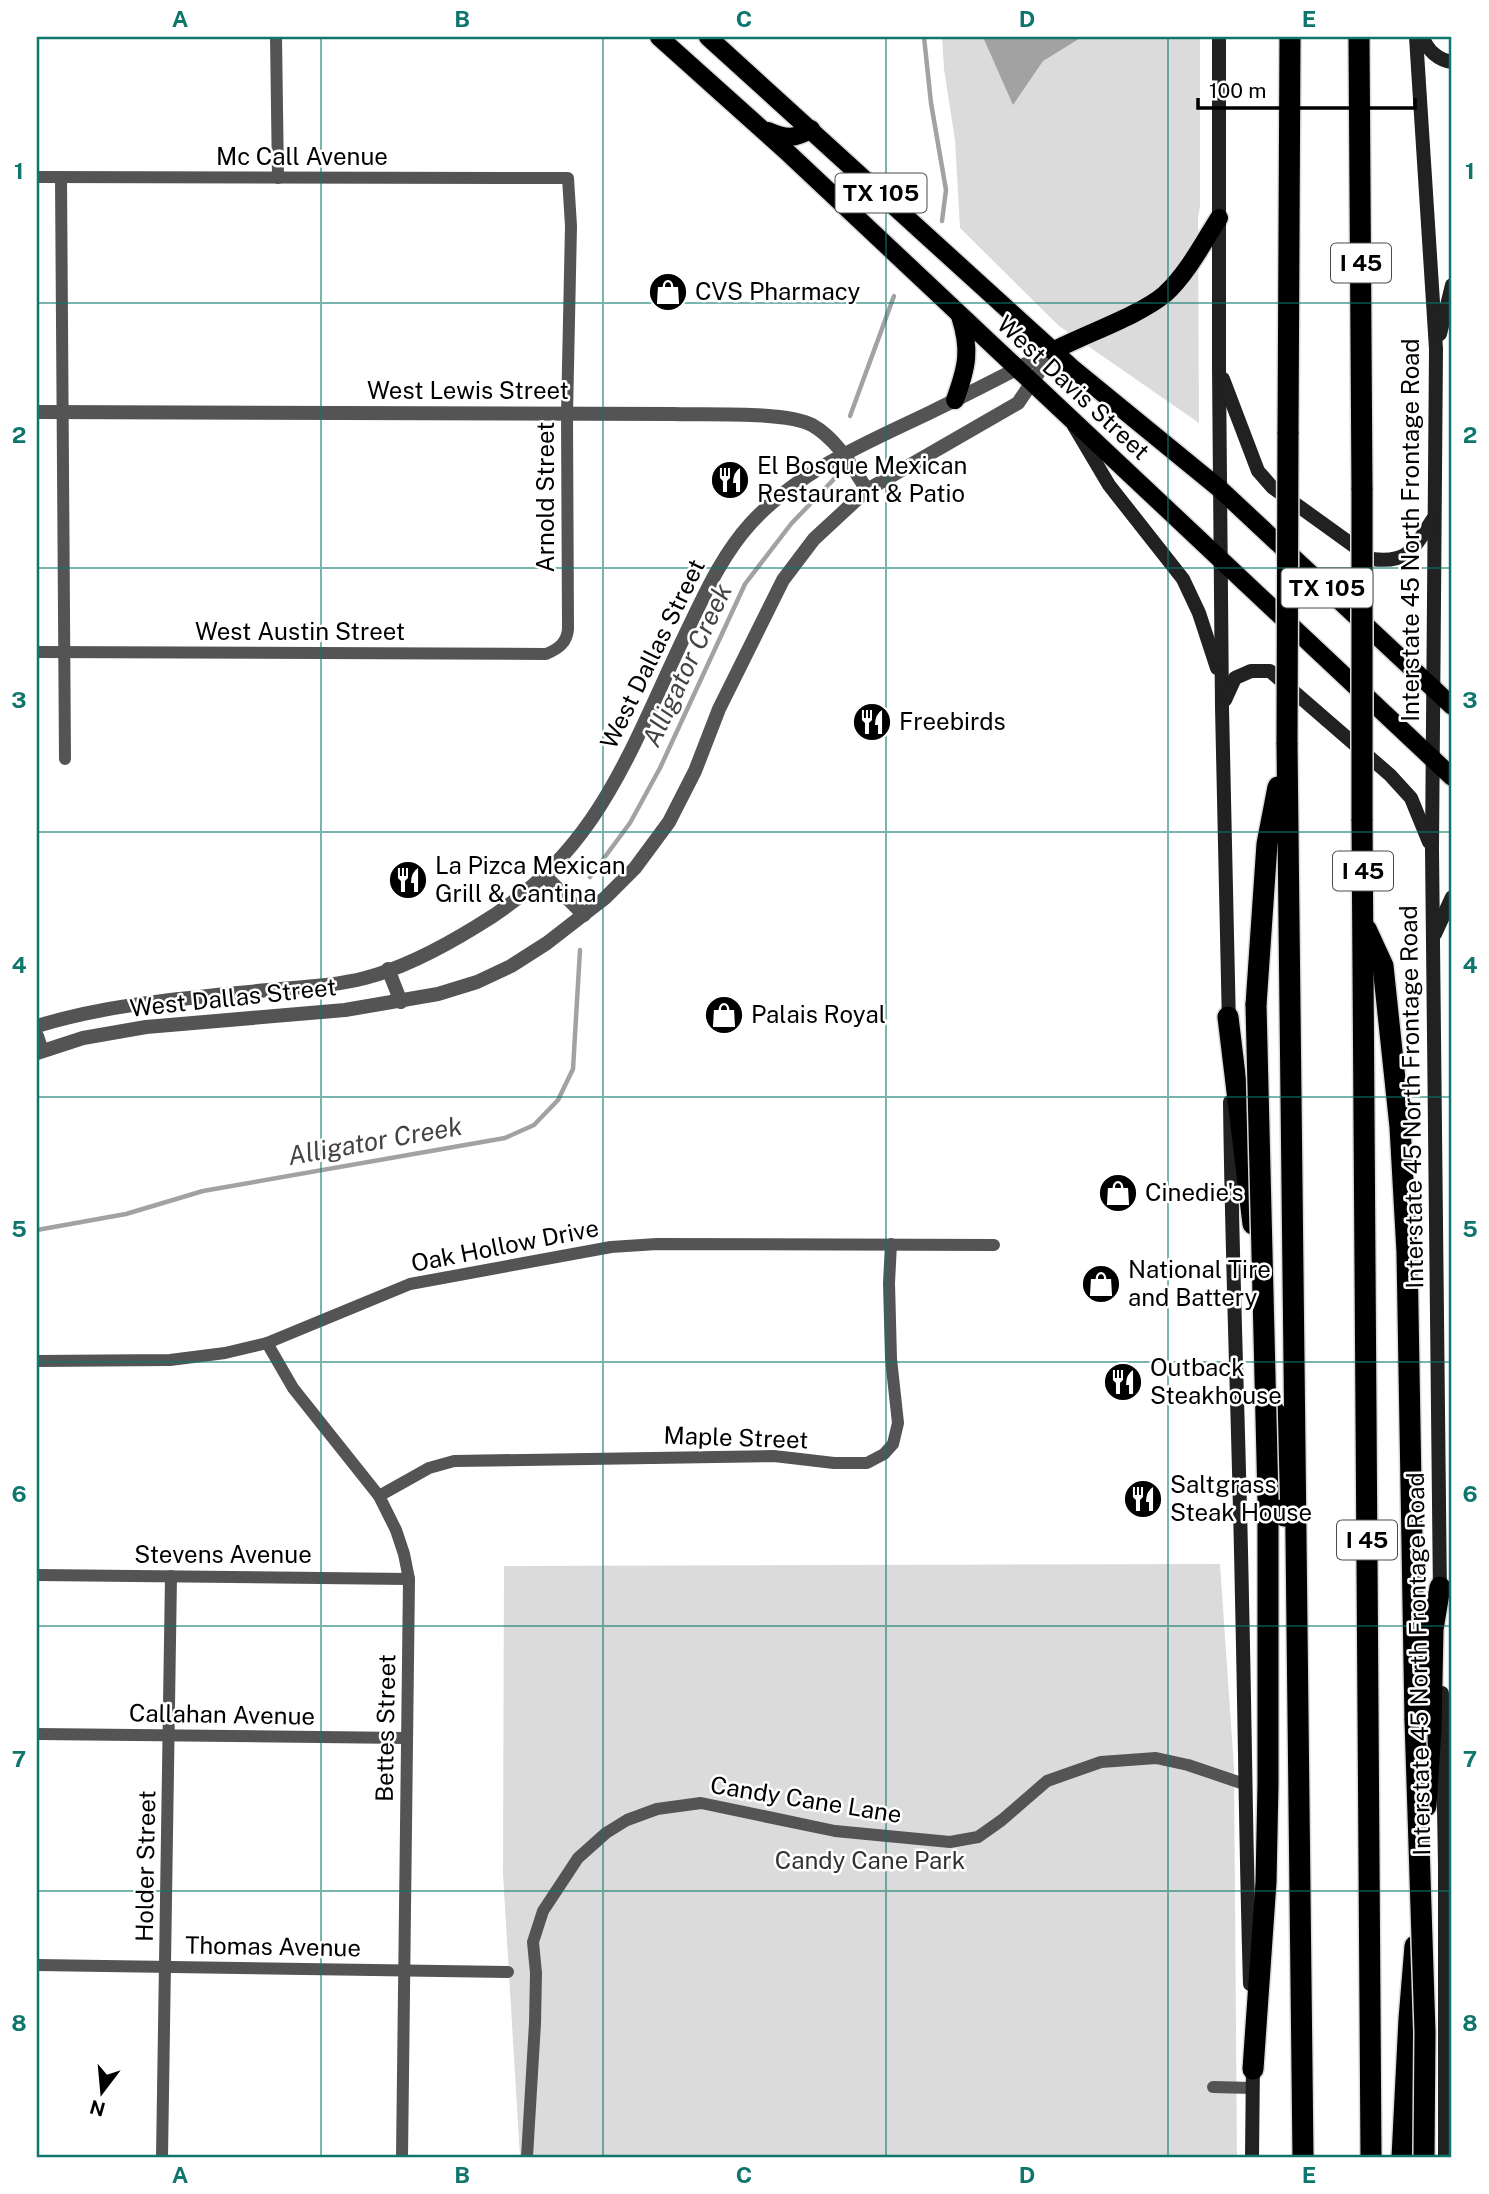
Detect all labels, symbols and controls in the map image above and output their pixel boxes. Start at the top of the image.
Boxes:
text: A [172,5,189,32]
text: B [454,5,470,32]
text: C [736,5,752,32]
text: D [1019,5,1035,32]
text: E [1302,5,1316,32]
scale bar [1198,66,1416,110]
text: 100 m [1209,78,1266,103]
street label: Mc Call Avenue [216,142,388,170]
text: 1 [14,157,24,184]
text: 1 [1465,157,1475,184]
road number: TX 105 [836,174,926,212]
road number: I 45 [1331,244,1391,282]
shop icon: CVS Pharmacy [647,271,689,313]
place label: CVS Pharmacy [695,277,861,305]
street label: West Davis Street [992,310,1156,465]
street label: Interstate 45 North Frontage Road [1396,338,1424,722]
street label: West Lewis Street [367,376,569,404]
text: 2 [12,421,26,448]
text: 2 [1463,421,1477,448]
street label: Arnold Street [531,422,559,572]
place label: El Bosque Mexican Restaurant & Patio [757,451,967,507]
restaurant icon: El Bosque Mexican Restaurant & Patio [709,459,751,501]
street label: West Dallas Street [594,554,710,753]
road number: TX 105 [1282,568,1372,608]
water label: Alligator Creek [635,578,738,751]
street label: West Austin Street [195,617,405,645]
text: 3 [11,686,27,713]
text: 3 [1462,686,1478,713]
restaurant icon: Freebirds [851,701,893,743]
place label: Freebirds [899,707,1006,735]
place label: La Pizca Mexican Grill & Cantina [435,851,626,907]
road number: I 45 [1333,852,1393,890]
restaurant icon: La Pizca Mexican Grill & Cantina [387,859,429,901]
street label: Interstate 45 North Frontage Road [1394,905,1428,1289]
text: 4 [11,951,27,978]
text: 4 [1462,951,1478,978]
street label: West Dallas Street [128,972,338,1022]
shop icon: Palais Royal [703,994,745,1036]
place label: Palais Royal [751,1000,886,1028]
water label: Alligator Creek [285,1110,464,1171]
shop icon: Cinedie's [1097,1172,1139,1214]
place label: Cinedie's [1145,1178,1244,1206]
street label: Oak Hollow Drive [409,1213,601,1277]
text: 5 [11,1215,27,1242]
text: 5 [1462,1215,1478,1242]
place label: National Tire and Battery [1128,1255,1271,1311]
shop icon: National Tire and Battery [1080,1263,1122,1305]
place label: Outback Steakhouse [1150,1353,1282,1409]
restaurant icon: Outback Steakhouse [1102,1361,1144,1403]
street label: Maple Street [663,1420,809,1454]
place label: Saltgrass Steak House [1170,1470,1312,1526]
street label: Interstate 45 North Frontage Road [1401,1472,1435,1856]
restaurant icon: Saltgrass Steak House [1122,1478,1164,1520]
text: 6 [11,1480,27,1507]
text: 6 [1462,1480,1478,1507]
road number: I 45 [1337,1520,1397,1560]
street label: Stevens Avenue [134,1540,312,1568]
street label: Bettes Street [370,1654,400,1802]
street label: Callahan Avenue [129,1698,315,1730]
text: 7 [12,1745,26,1772]
text: 7 [1463,1745,1477,1772]
street label: Candy Cane Lane [708,1770,904,1828]
street label: Holder Street [130,1790,160,1942]
park label: Candy Cane Park [775,1846,965,1874]
street label: Thomas Avenue [185,1930,361,1962]
text: 8 [11,2009,27,2036]
text: 8 [1462,2009,1478,2036]
north arrow [66,2058,136,2128]
text: N [87,2096,107,2121]
text: A [172,2161,189,2188]
text: B [454,2161,470,2188]
text: C [736,2161,752,2188]
text: D [1019,2161,1035,2188]
text: E [1302,2161,1316,2188]

